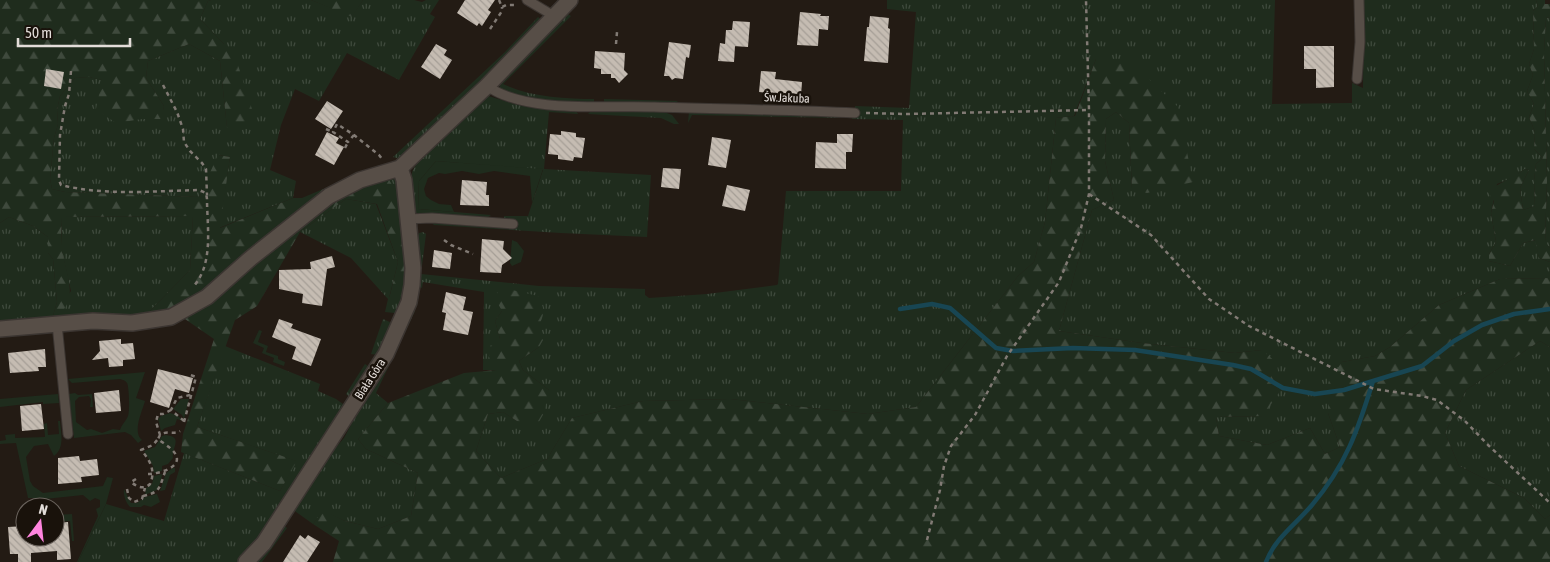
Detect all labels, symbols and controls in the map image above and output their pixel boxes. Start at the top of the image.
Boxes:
scale bar [18,15,130,47]
text: 50 m [25,24,52,41]
street label: Św.Jakuba [764,90,810,106]
street label: Biała Góra [352,356,388,402]
north arrow [15,497,65,547]
text: N [37,501,49,518]

